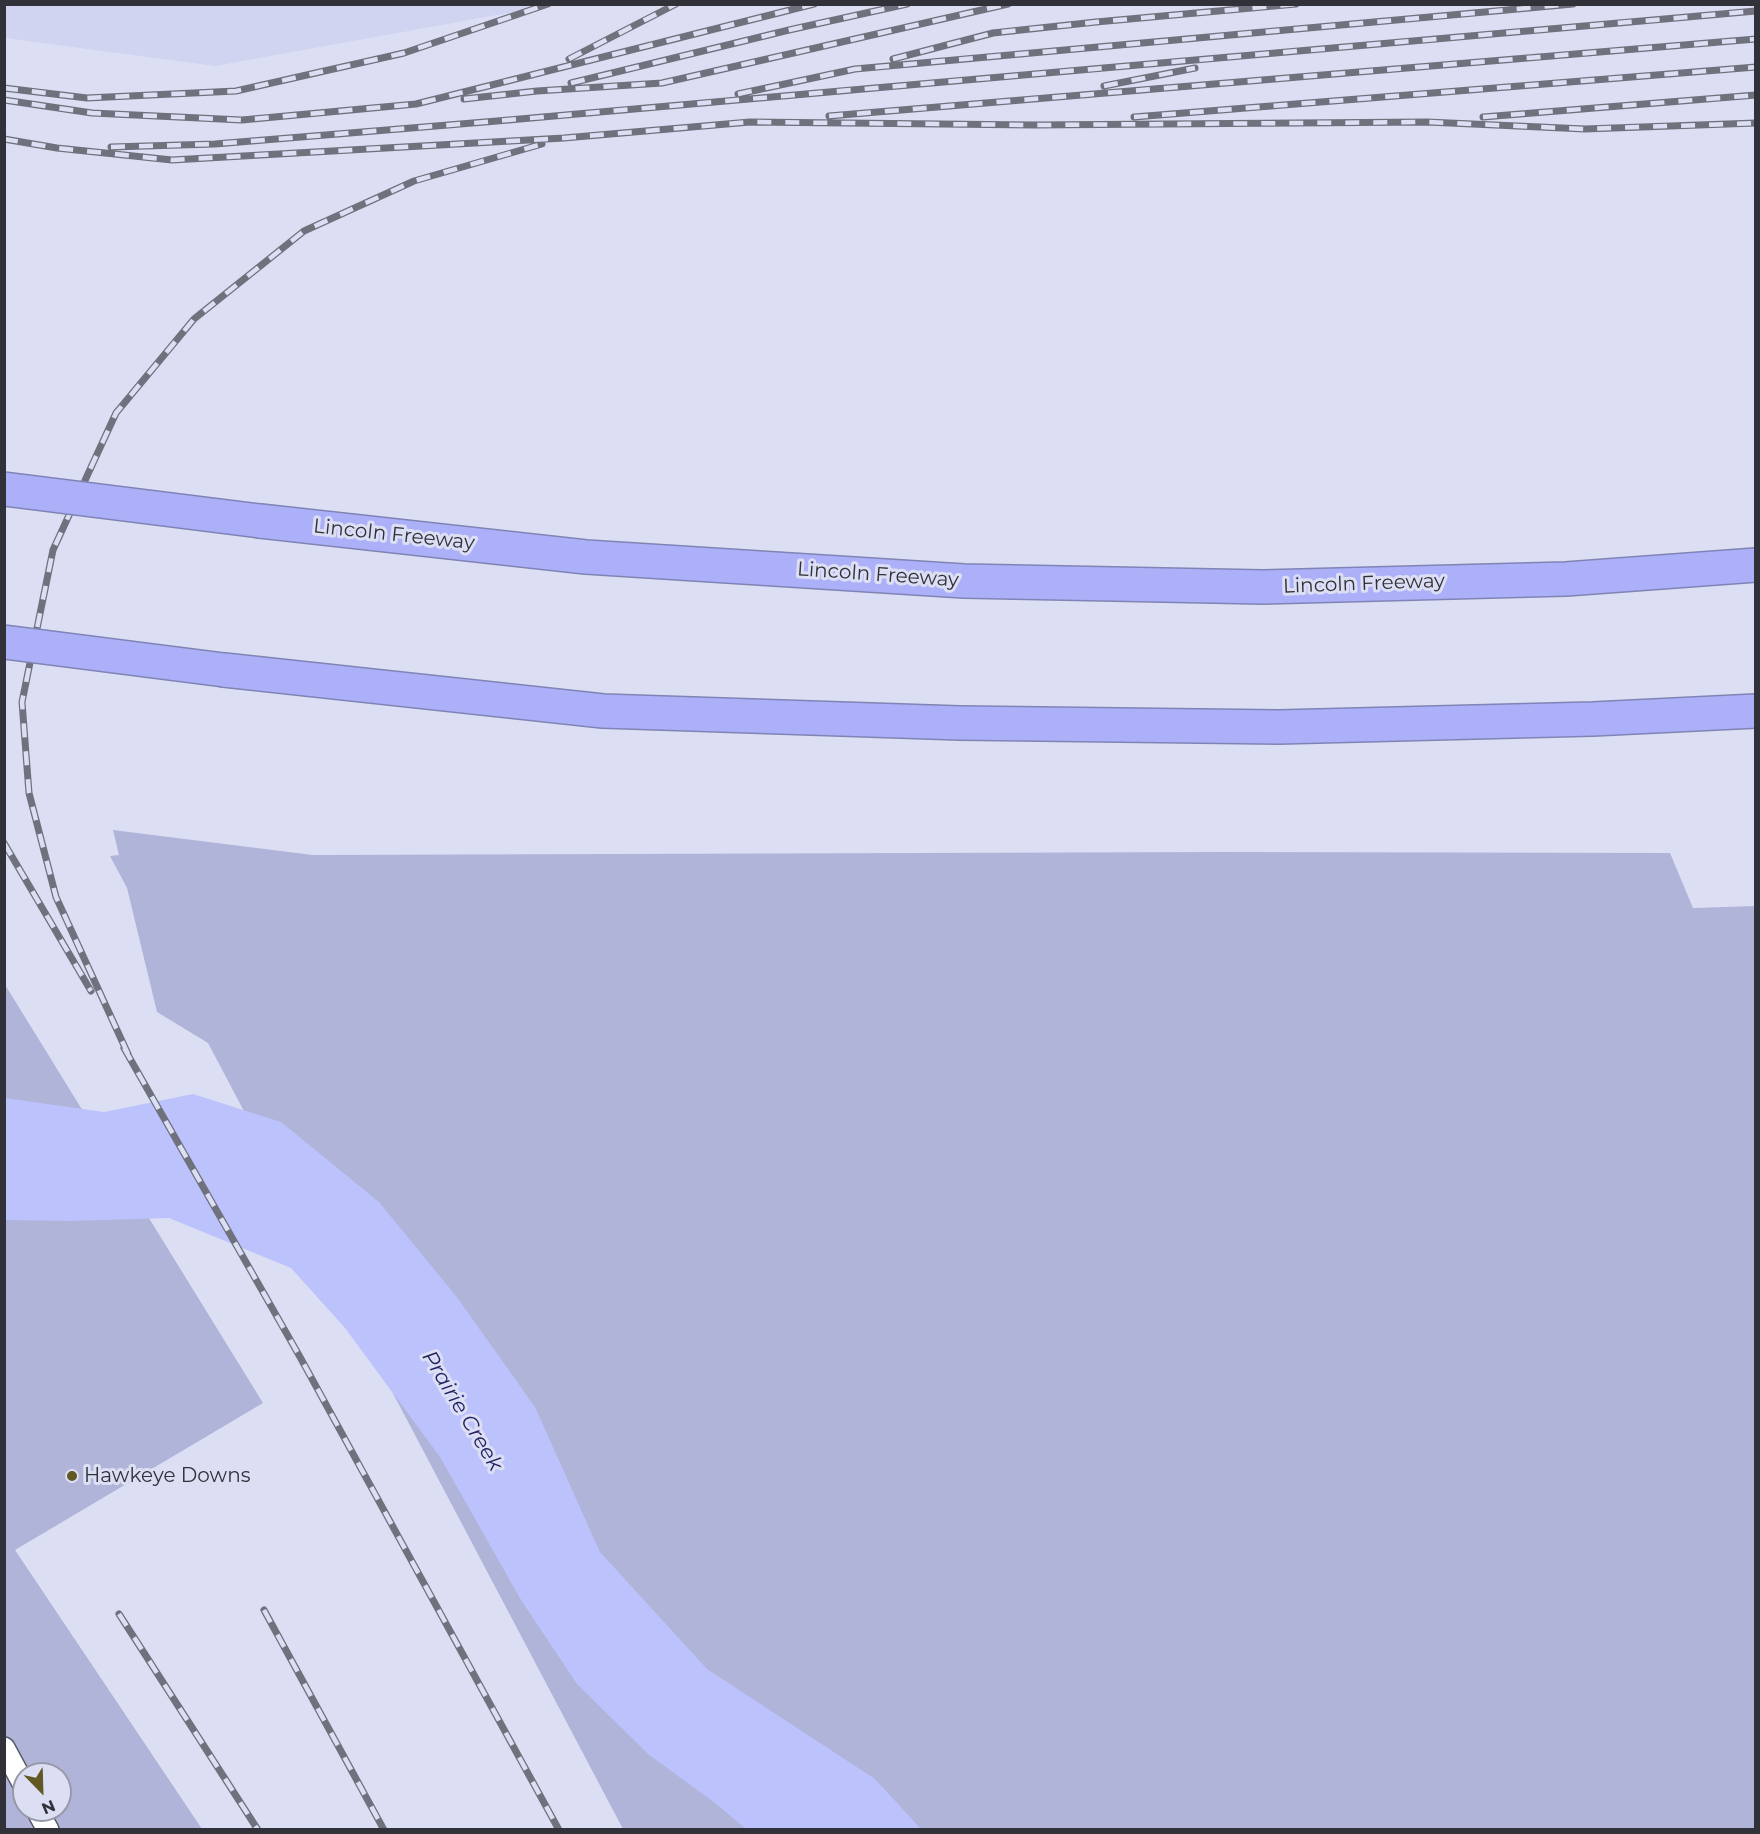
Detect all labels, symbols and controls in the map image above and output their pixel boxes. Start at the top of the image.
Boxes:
street label: Lincoln Freeway [312,515,476,555]
street label: Lincoln Freeway [796,557,960,593]
street label: Lincoln Freeway [1283,569,1445,599]
water label: Prairie Creek [416,1346,508,1476]
place label: Hawkeye Downs [84,1464,250,1488]
marker: Hawkeye Downs [65,1469,79,1483]
north arrow [12,1762,72,1822]
text: N [39,1796,58,1818]

